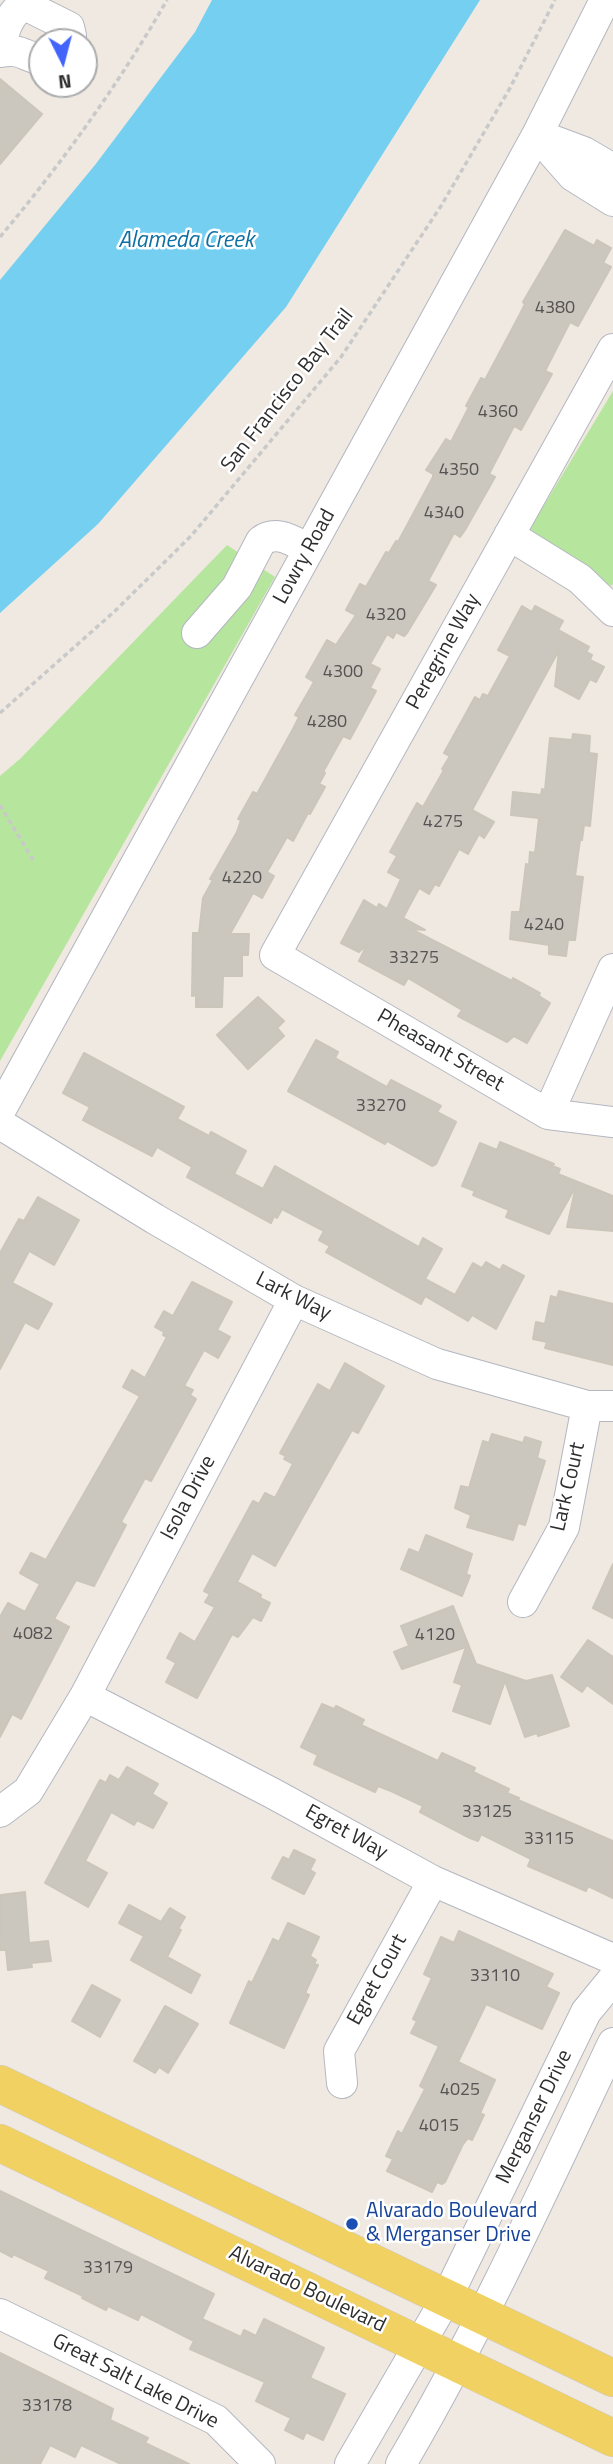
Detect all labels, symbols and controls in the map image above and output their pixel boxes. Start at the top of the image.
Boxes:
north arrow [28,28,98,98]
text: N [57,67,73,98]
water label: Alameda Creek [118,227,254,255]
house number: 4380 [535,298,575,320]
street label: San Francisco Bay Trail [216,304,360,478]
house number: 4360 [478,402,518,424]
house number: 4350 [439,460,479,482]
house number: 4340 [424,503,464,525]
street label: Lowry Road [269,505,341,609]
street label: Peregrine Way [402,590,486,714]
house number: 4320 [366,605,406,627]
house number: 4300 [323,662,363,684]
house number: 4280 [307,712,347,734]
house number: 4275 [423,812,463,834]
house number: 4220 [222,868,262,890]
house number: 4240 [524,915,564,937]
house number: 33275 [389,948,439,970]
street label: Pheasant Street [372,1004,508,1098]
house number: 33270 [356,1096,406,1118]
street label: Lark Way [251,1267,335,1327]
street label: Lark Court [547,1440,591,1534]
street label: Isola Drive [156,1451,222,1545]
house number: 4082 [13,1624,53,1646]
house number: 4120 [415,1625,455,1647]
street label: Egret Way [300,1800,392,1866]
house number: 33125 [462,1802,512,1824]
house number: 33115 [524,1829,574,1851]
street label: Egret Court [343,1930,413,2030]
house number: 33110 [470,1966,520,1988]
street label: Merganser Drive [492,2046,578,2188]
house number: 4025 [440,2080,480,2102]
house number: 4015 [419,2116,459,2138]
place label: Alvarado Boulevard & Merganser Drive [366,2199,537,2249]
marker: Alvarado Boulevard & Merganser Drive [344,2216,360,2232]
street label: Alvarado Boulevard [224,2241,390,2339]
house number: 33179 [83,2258,133,2280]
street label: Great Salt Lake Drive [48,2329,222,2435]
house number: 33178 [22,2396,72,2418]

